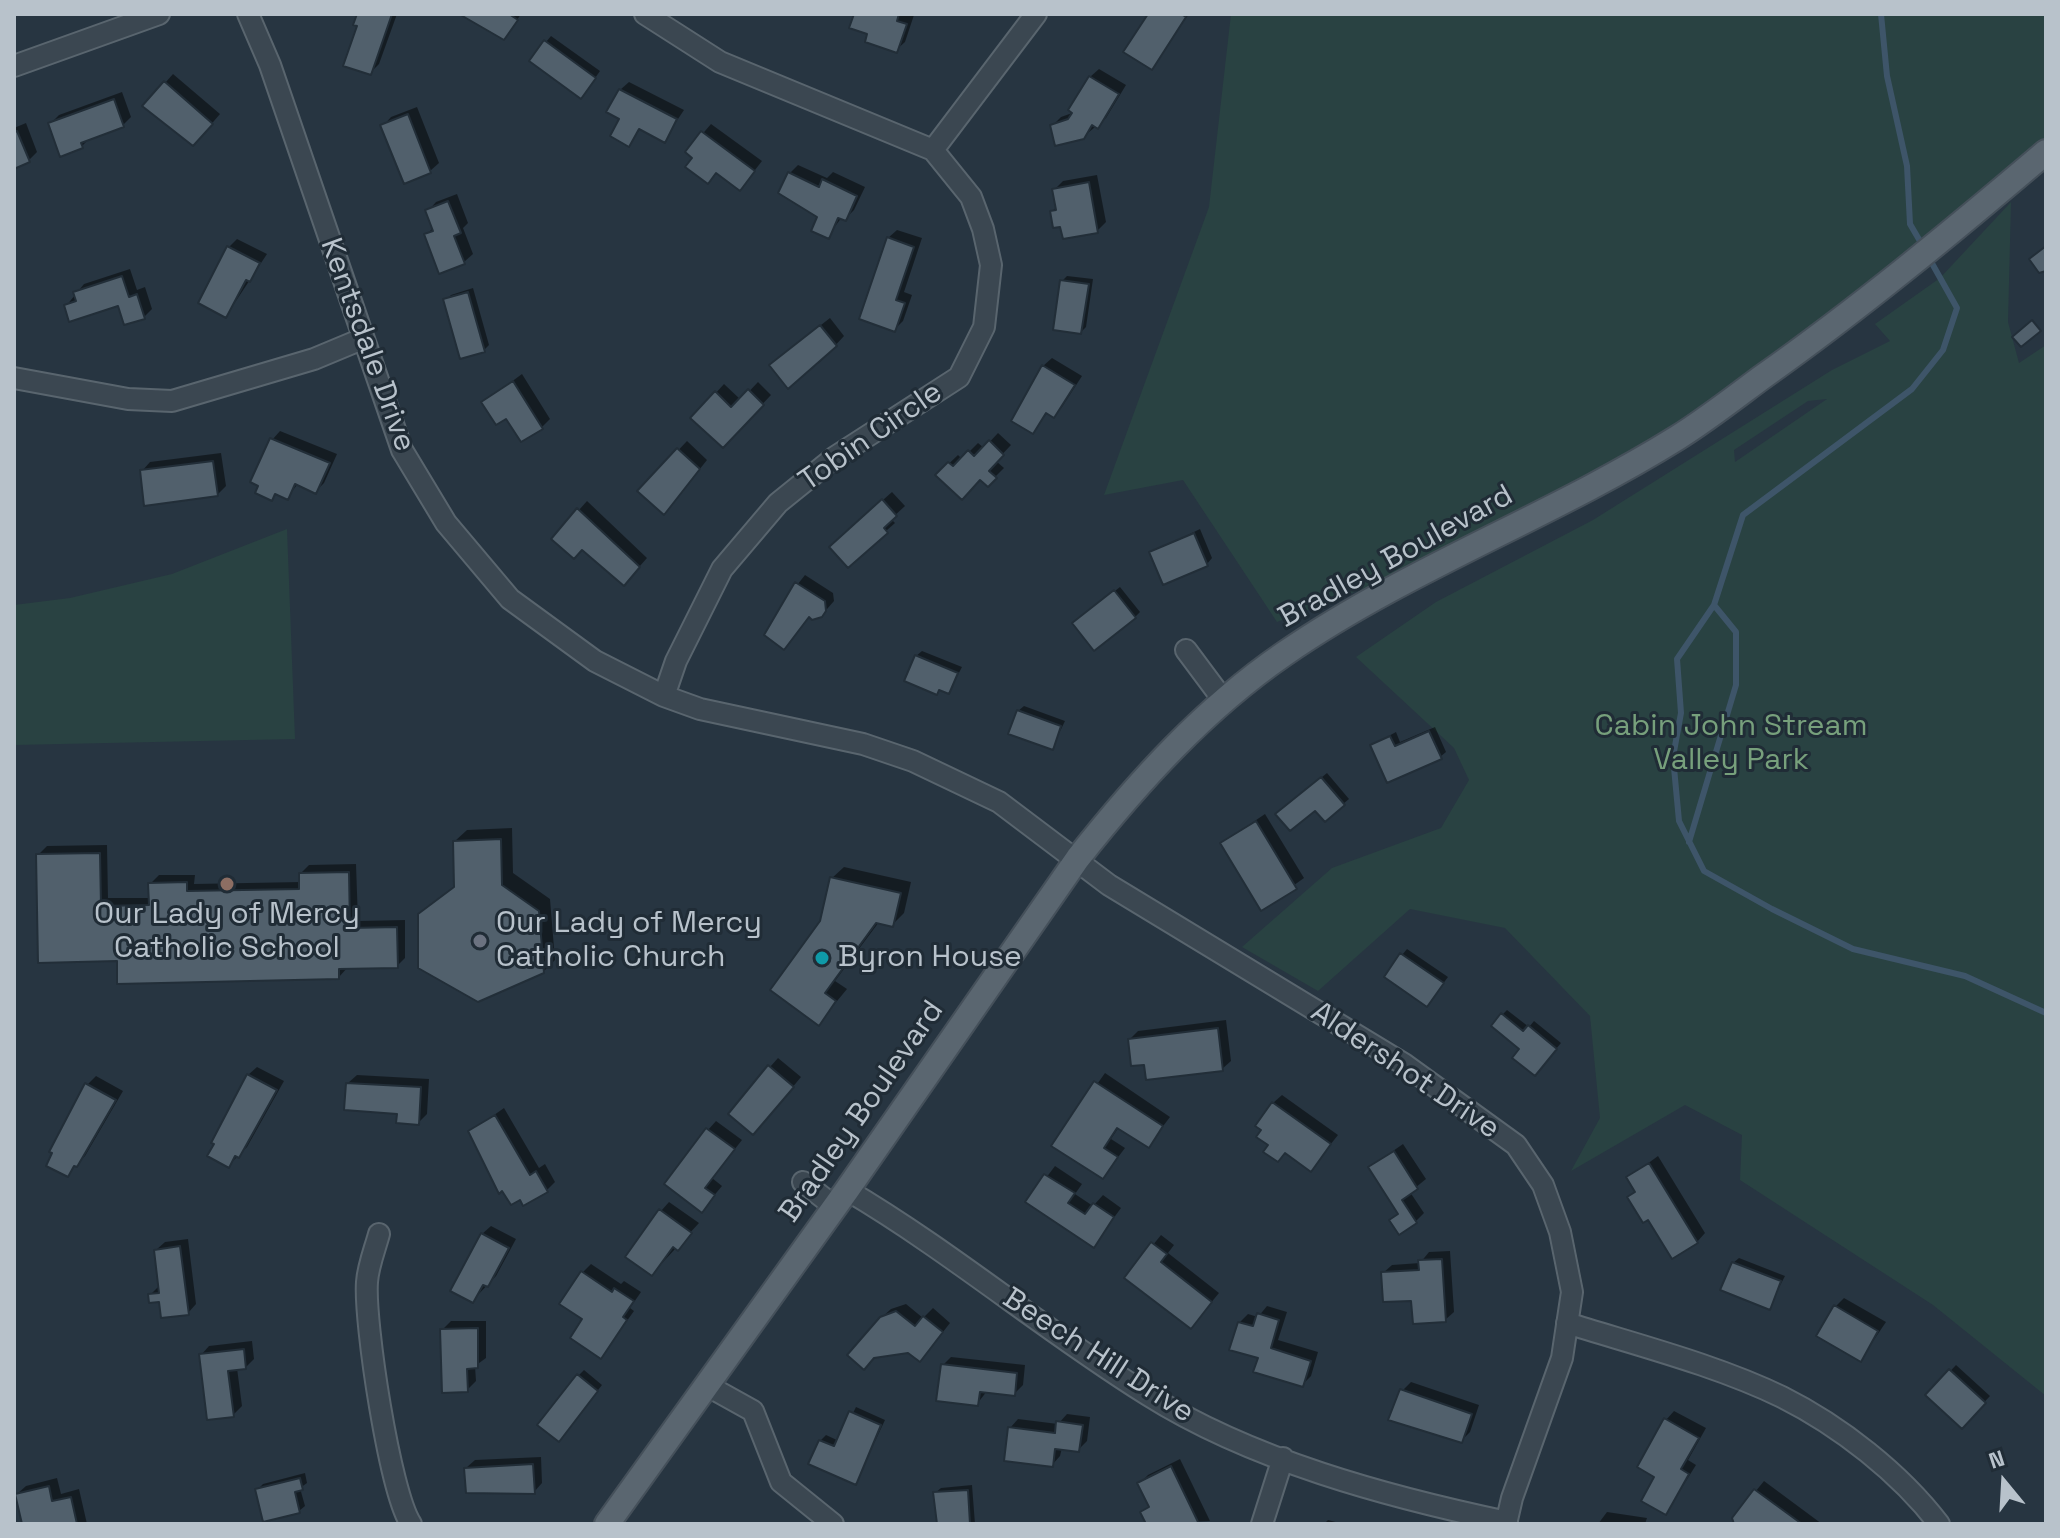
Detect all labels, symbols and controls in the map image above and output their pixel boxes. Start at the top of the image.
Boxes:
street label: Kentsdale Drive [312,233,422,457]
street label: Tobin Circle [793,375,949,499]
street label: Bradley Boulevard [1273,478,1519,636]
park label: Cabin John Stream Valley Park [1594,709,1868,780]
marker: Our Lady of Mercy Catholic School [218,875,236,893]
place label: Our Lady of Mercy Catholic School [94,897,360,968]
place label: Our Lady of Mercy Catholic Church [496,906,762,976]
marker: Our Lady of Mercy Catholic Church [471,932,489,950]
place label: Byron House [838,940,1022,976]
marker: Byron House [813,949,831,967]
street label: Bradley Boulevard [772,994,952,1230]
street label: Aldershot Drive [1304,995,1506,1147]
street label: Beech Hill Drive [996,1281,1200,1431]
north arrow [1964,1442,2044,1522]
text: N [1985,1444,2008,1475]

